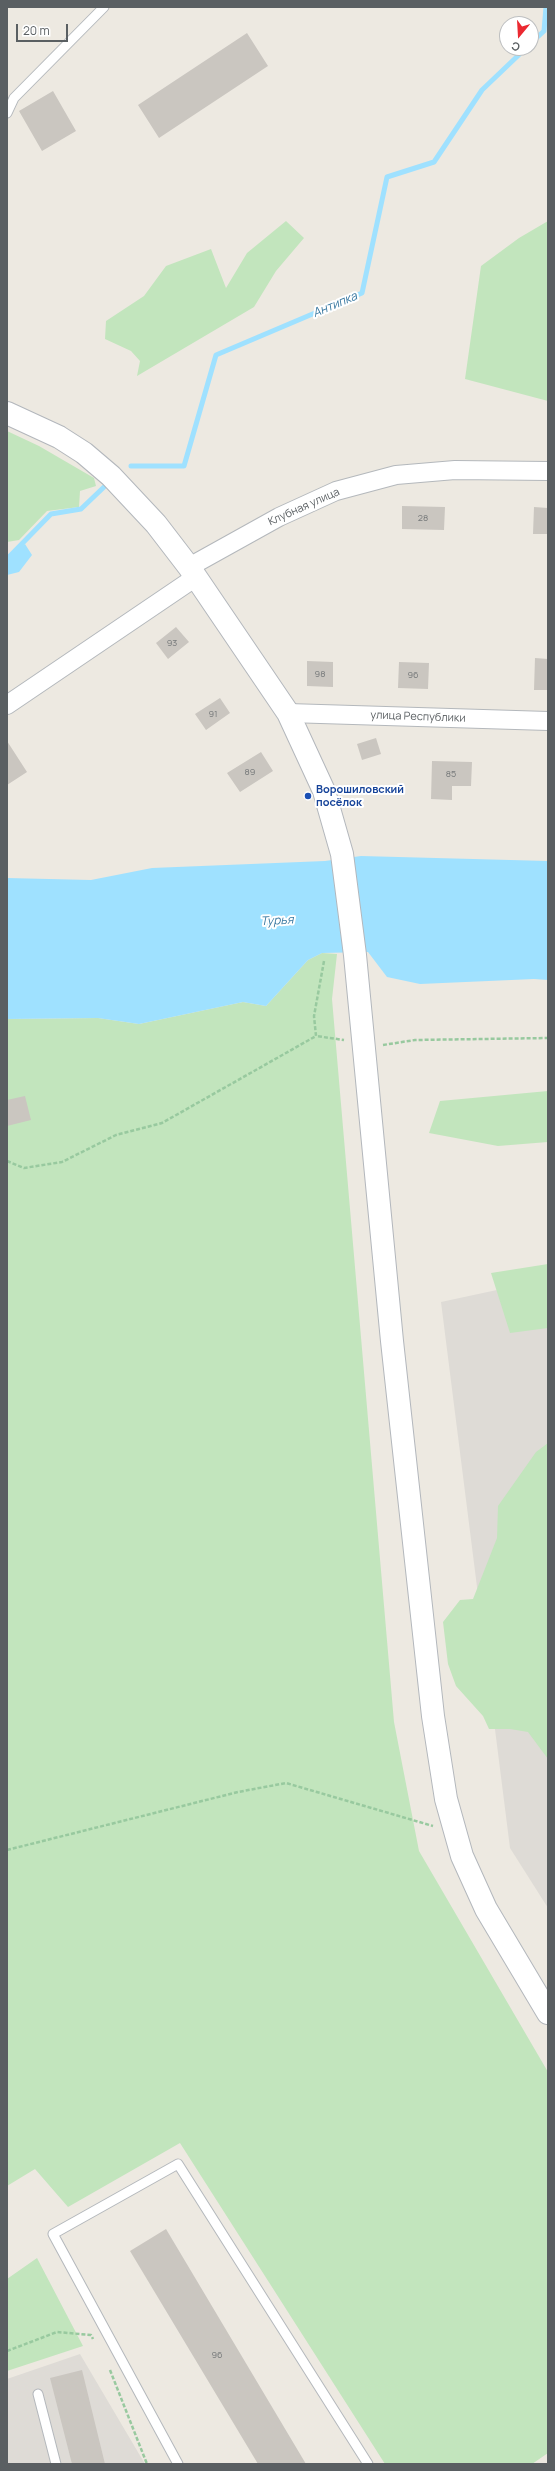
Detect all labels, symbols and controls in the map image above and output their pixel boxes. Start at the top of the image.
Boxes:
scale bar [18,16,70,42]
north arrow [499,16,539,56]
text: 20 m [23,22,50,39]
text: С [509,39,522,55]
water label: Антипка [311,289,359,321]
street label: Клубная улица [266,485,342,529]
house number: 28 [418,513,428,523]
house number: 93 [167,638,177,648]
house number: 98 [315,669,325,679]
house number: 96 [407,670,419,680]
house number: 91 [208,709,218,719]
street label: улица Республики [370,709,466,725]
house number: 89 [245,767,255,777]
house number: 85 [446,769,456,779]
place label: Ворошиловский посёлок [316,783,404,809]
marker: Ворошиловский посёлок [303,791,313,801]
water label: Турья [260,913,294,929]
house number: 96 [211,2350,223,2360]

